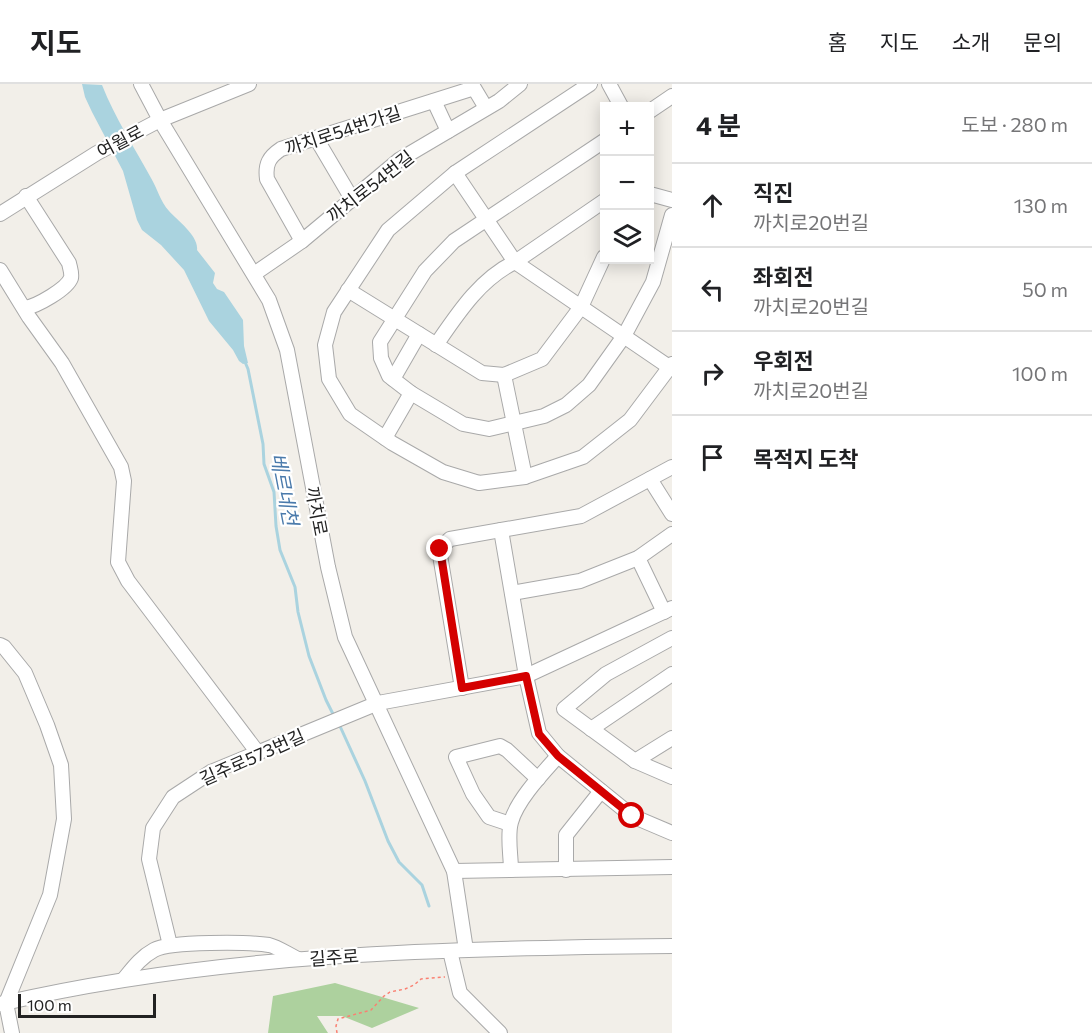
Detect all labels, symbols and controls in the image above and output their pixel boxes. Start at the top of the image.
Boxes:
text: 지도 [30,25,82,59]
text: 홈 [828,29,847,54]
text: 지도 [880,29,919,54]
text: 소개 [952,29,990,54]
text: 문의 [1023,29,1062,54]
street label: 까치로54번가길 [282,101,404,159]
map controls [600,102,654,264]
button: + [600,102,654,156]
text: 4 분 [696,109,741,140]
text: 도보 · 280 m [961,112,1068,136]
street label: 여월로 [93,120,147,162]
street label: 까치로54번길 [322,145,418,227]
button: − [600,156,654,210]
text: 직진 [753,179,793,206]
icon: ahead [696,189,729,222]
text: 130 m [1014,193,1068,217]
button: layers [600,210,654,264]
text: 까치로20번길 [753,210,869,234]
text: 좌회전 [753,263,814,290]
icon: left [696,273,729,306]
text: 50 m [1022,277,1068,301]
text: 까치로20번길 [753,294,869,318]
text: 우회전 [753,347,814,374]
icon: right [696,357,729,390]
text: 100 m [1012,361,1068,385]
text: 까치로20번길 [753,378,869,402]
icon: arrive [696,441,729,474]
text: 목적지 도착 [753,445,858,472]
water label: 베르네천 [266,451,304,530]
street label: 까치로 [301,485,333,537]
route end [426,535,452,561]
street label: 길주로573번길 [196,724,308,790]
route start [618,802,644,828]
street label: 길주로 [308,944,360,970]
scale bar [18,991,156,1018]
text: 100 m [27,995,72,1014]

